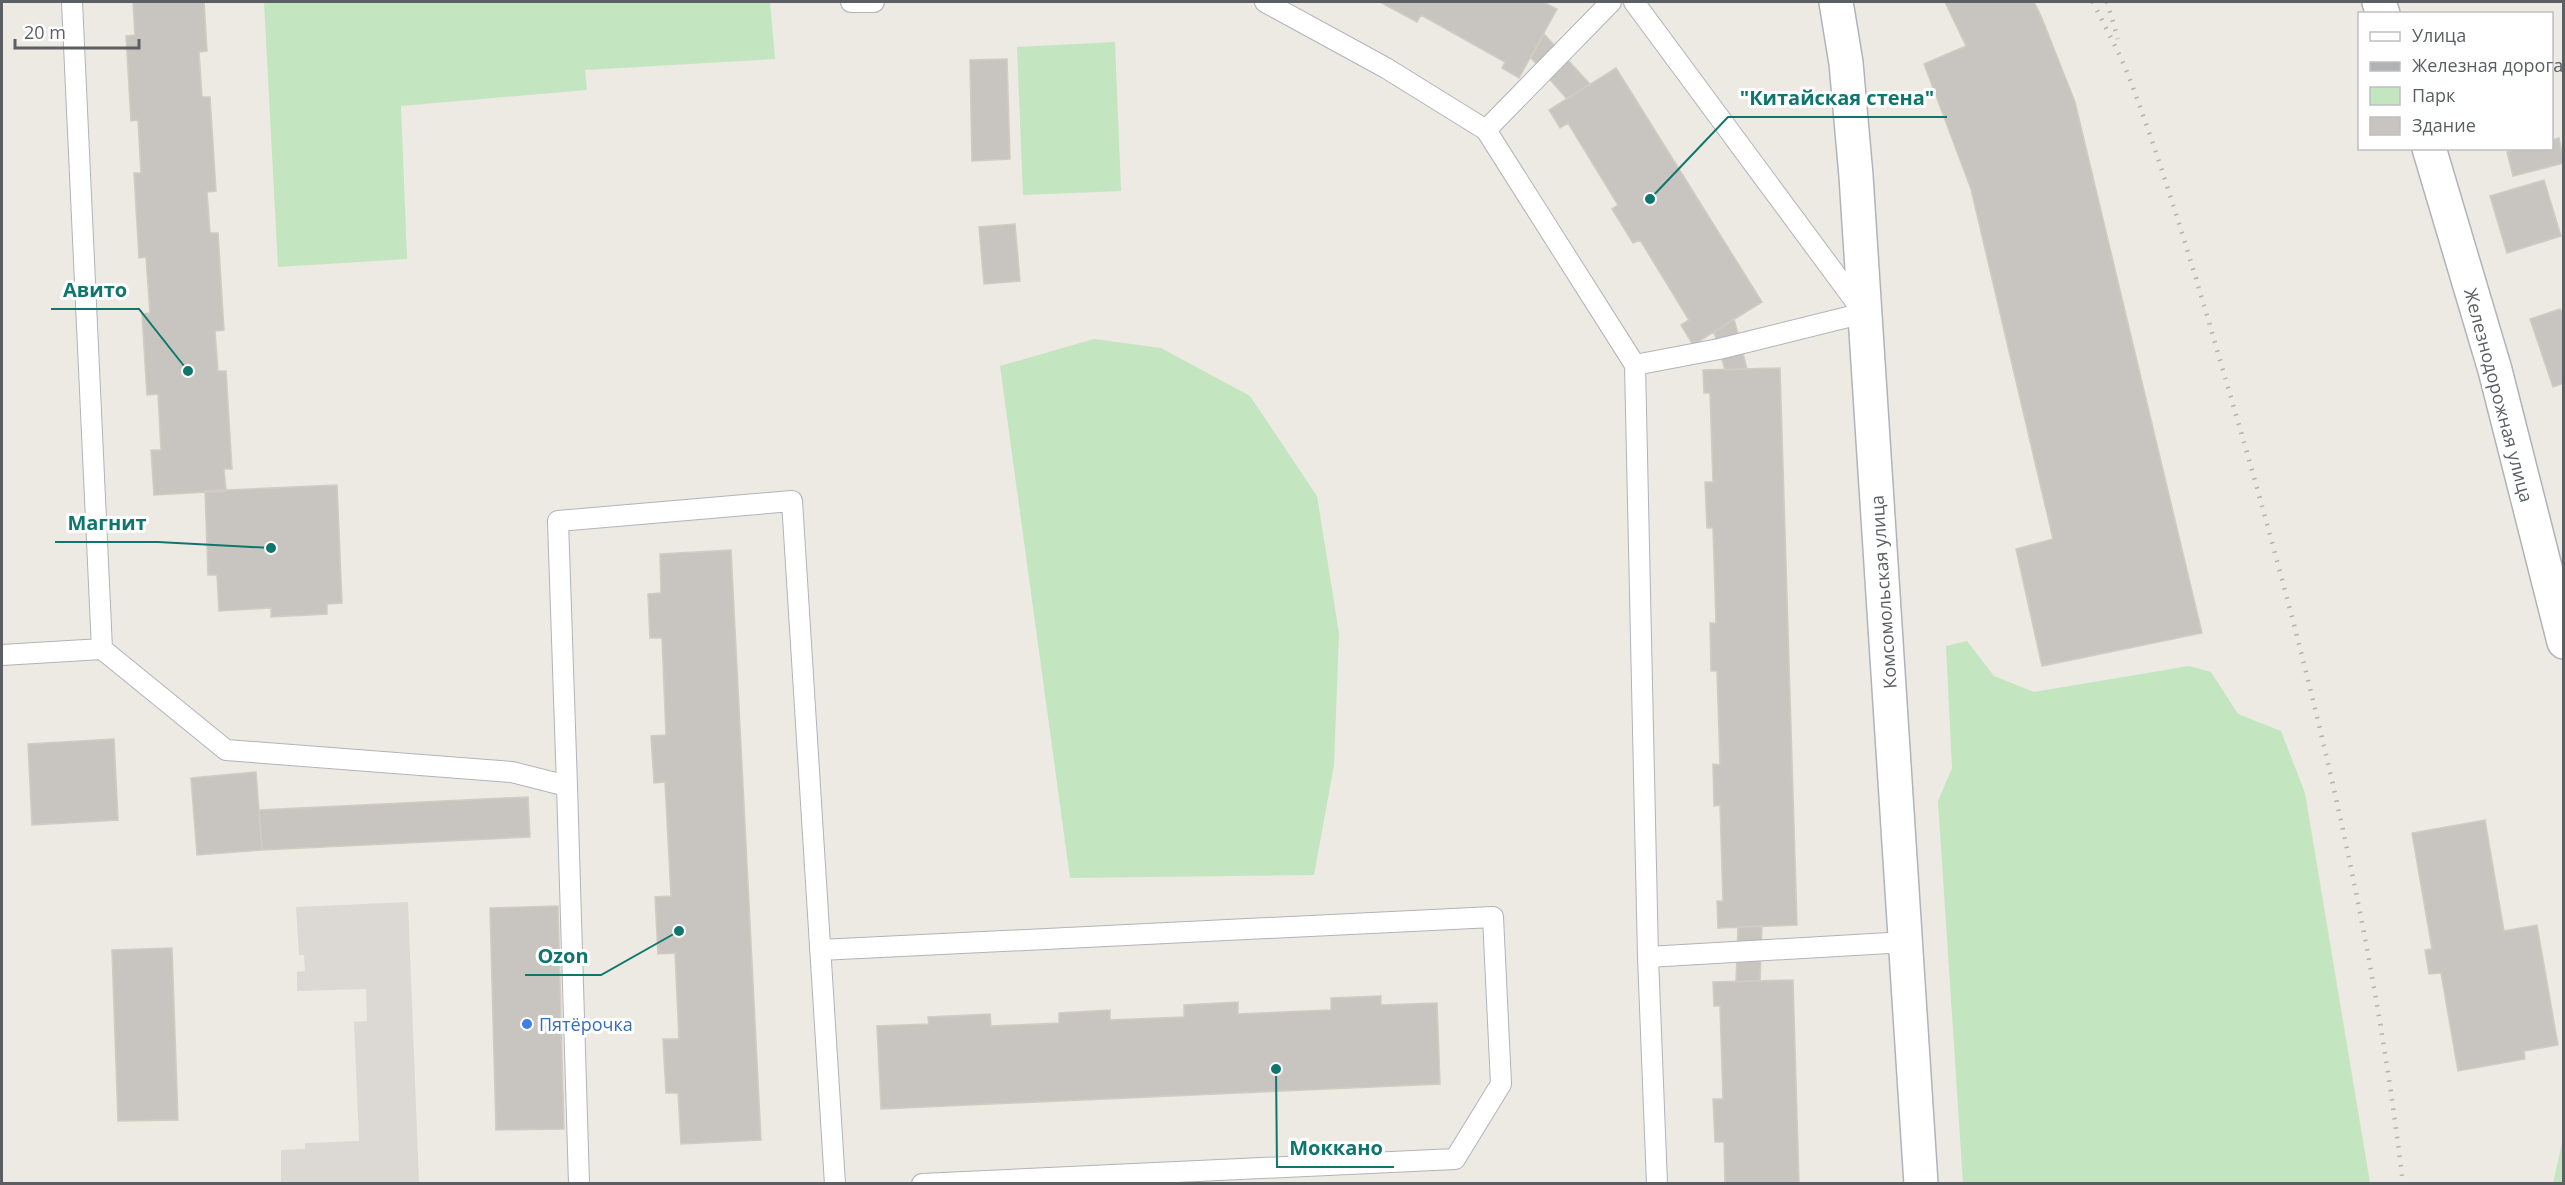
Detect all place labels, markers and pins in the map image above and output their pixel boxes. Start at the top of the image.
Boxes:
callout: "Китайская стена" [1728,79,1947,117]
callout: Авито [51,271,139,309]
callout: Магнит [55,504,158,542]
callout: Ozon [525,937,601,975]
place label: Пятёрочка [539,1012,633,1036]
marker: Пятёрочка [520,1017,534,1031]
callout: Моккано [1277,1129,1394,1167]

